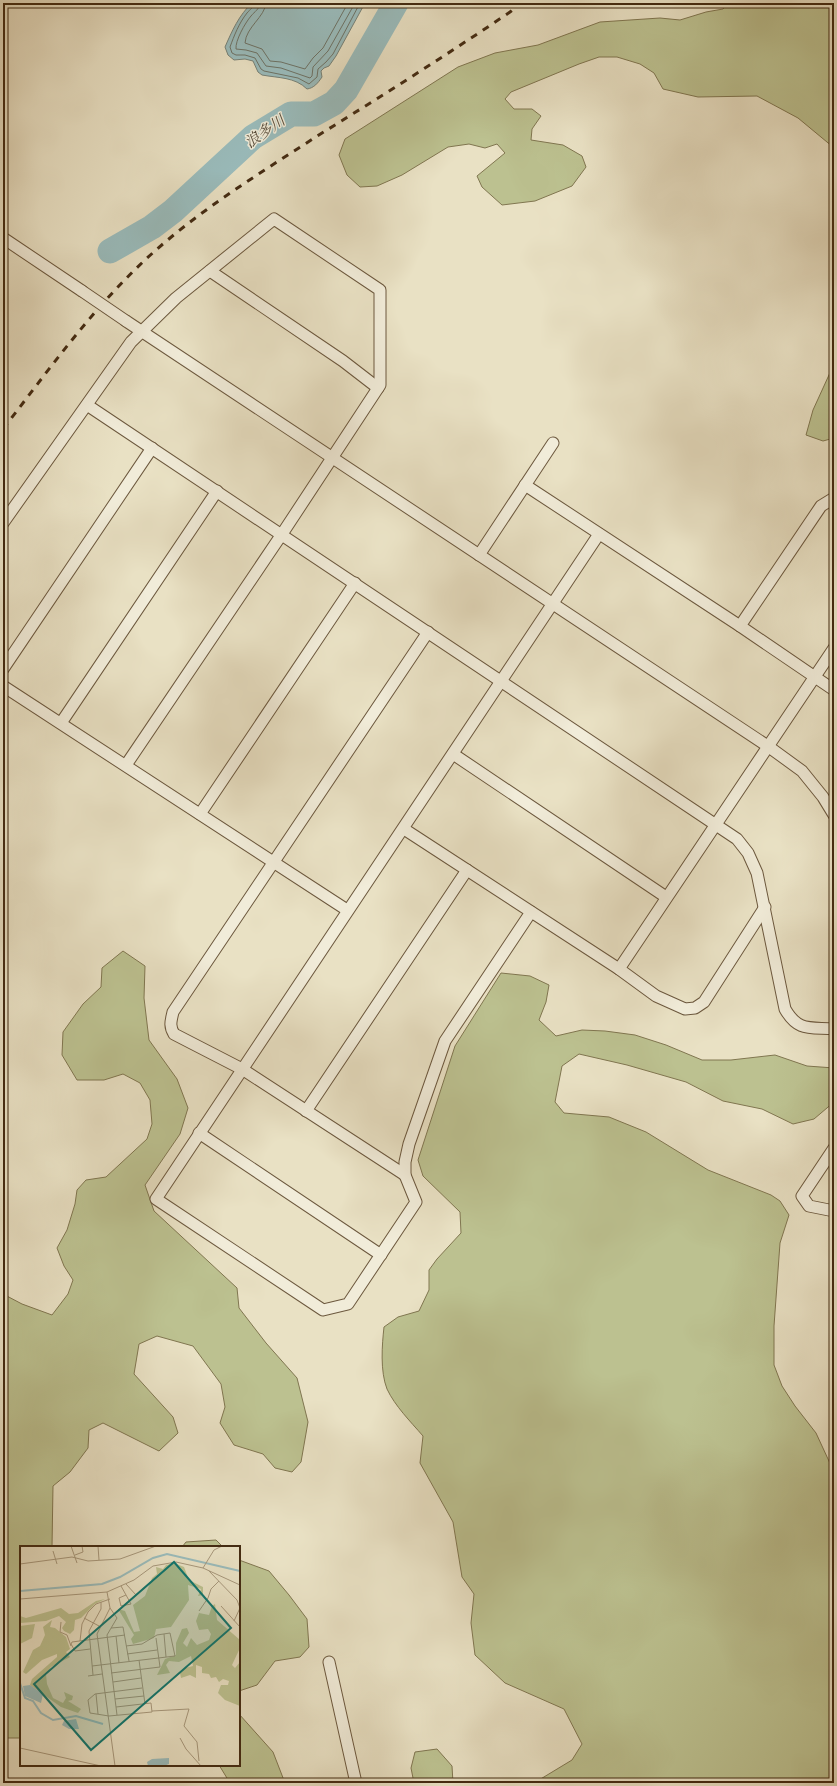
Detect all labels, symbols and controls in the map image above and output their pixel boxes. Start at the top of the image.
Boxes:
water label: 浪多川 [241,110,291,153]
inset map [20,1546,240,1766]

